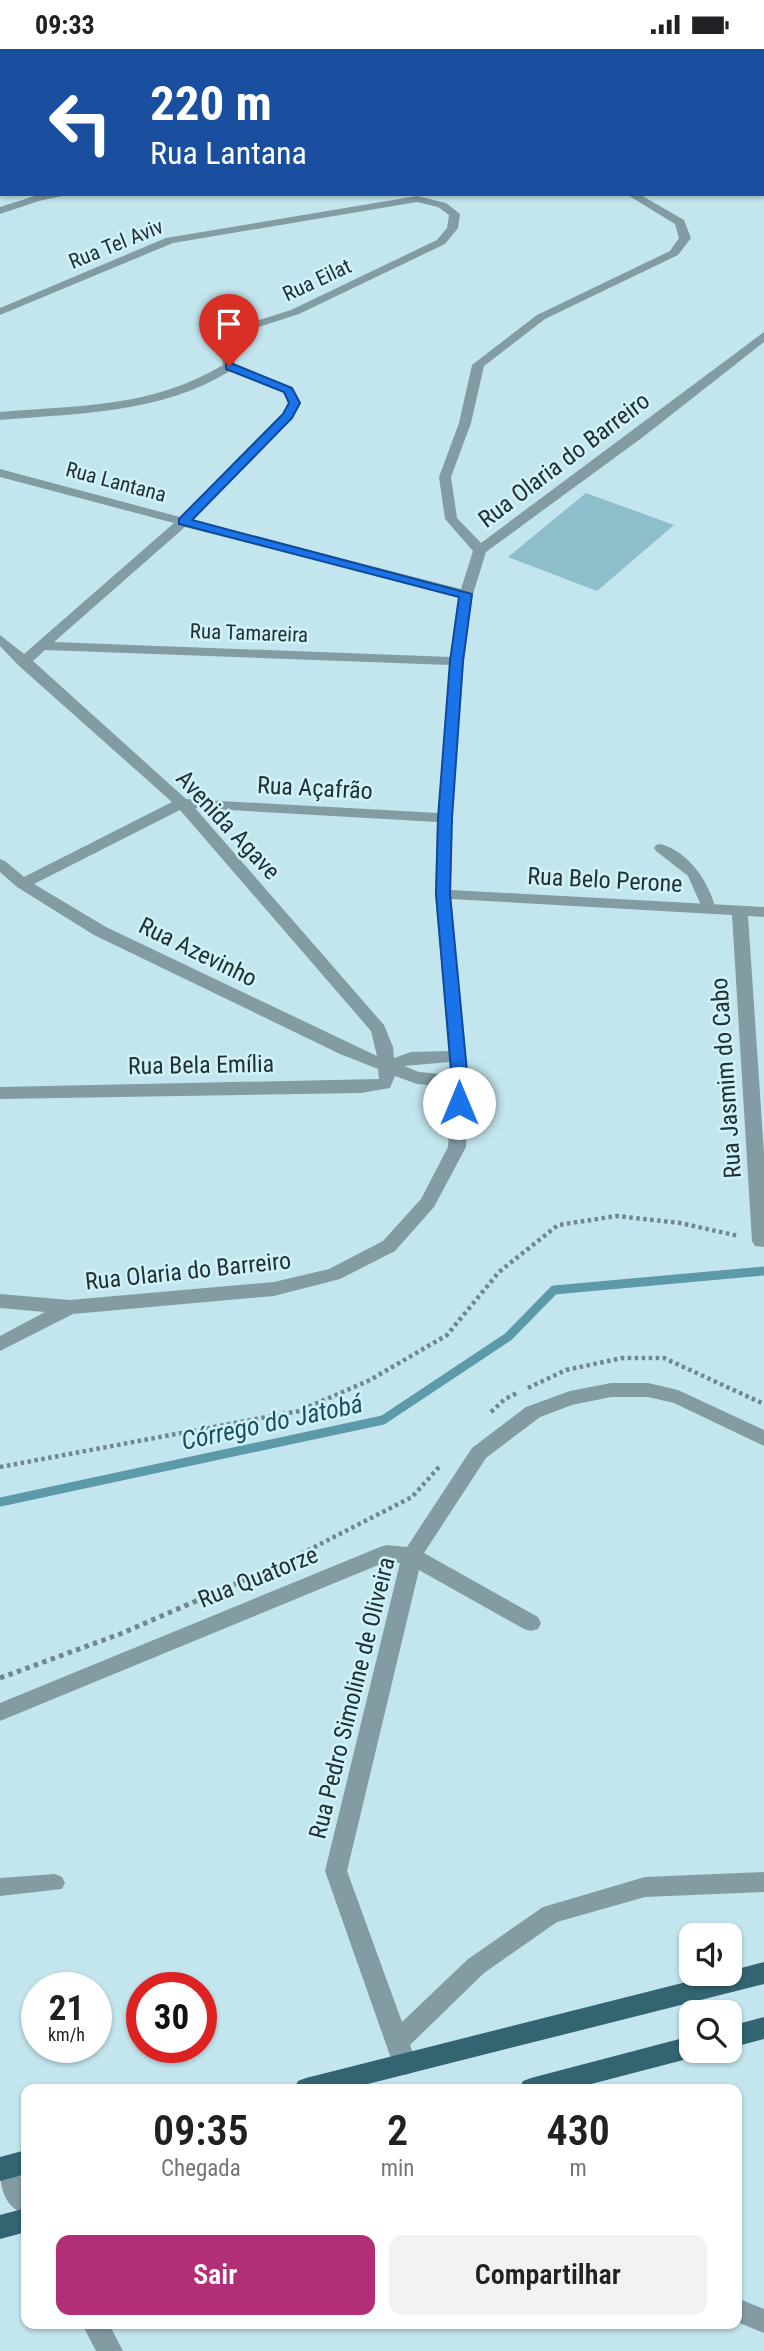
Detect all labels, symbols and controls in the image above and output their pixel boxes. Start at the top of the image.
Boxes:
text: 09:33 [35,10,95,40]
text: 220 m [150,75,272,132]
icon: left [35,77,126,168]
text: Rua Lantana [150,134,307,172]
street label: Rua Tel Aviv [65,214,167,274]
street label: Rua Eilat [279,254,355,306]
pin [199,294,259,366]
icon: arrive [210,305,248,343]
street label: Rua Olaria do Barreiro [473,387,655,533]
street label: Rua Lantana [63,457,169,507]
street label: Rua Tamareira [189,619,309,647]
street label: Avenida Agave [170,765,286,885]
street label: Rua Açafrão [256,771,374,805]
street label: Rua Belo Perone [527,862,683,898]
street label: Rua Azevinho [134,911,262,993]
street label: Rua Jasmim do Cabo [705,977,747,1179]
street label: Rua Bela Emília [128,1050,274,1080]
position arrow [422,1066,496,1140]
street label: Rua Olaria do Barreiro [84,1246,292,1296]
water label: Córrego do Jatobá [179,1388,366,1456]
street label: Rua Quatorze [194,1540,322,1614]
street label: Rua Pedro Simoline de Oliveira [303,1554,401,1842]
map controls [679,1923,742,2063]
button: sound [679,1923,742,1986]
speed limit sign: 30 [126,1972,217,2063]
text: 21 [49,1988,84,2029]
button: search [679,2000,742,2063]
text: km/h [48,2024,85,2045]
text: 09:35 [153,2106,249,2155]
text: 2 [387,2106,408,2155]
text: 430 [547,2106,610,2155]
text: Chegada [161,2155,241,2182]
text: min [381,2155,414,2182]
text: m [570,2155,587,2182]
button: Sair [56,2235,375,2315]
button: Compartilhar [389,2235,707,2315]

